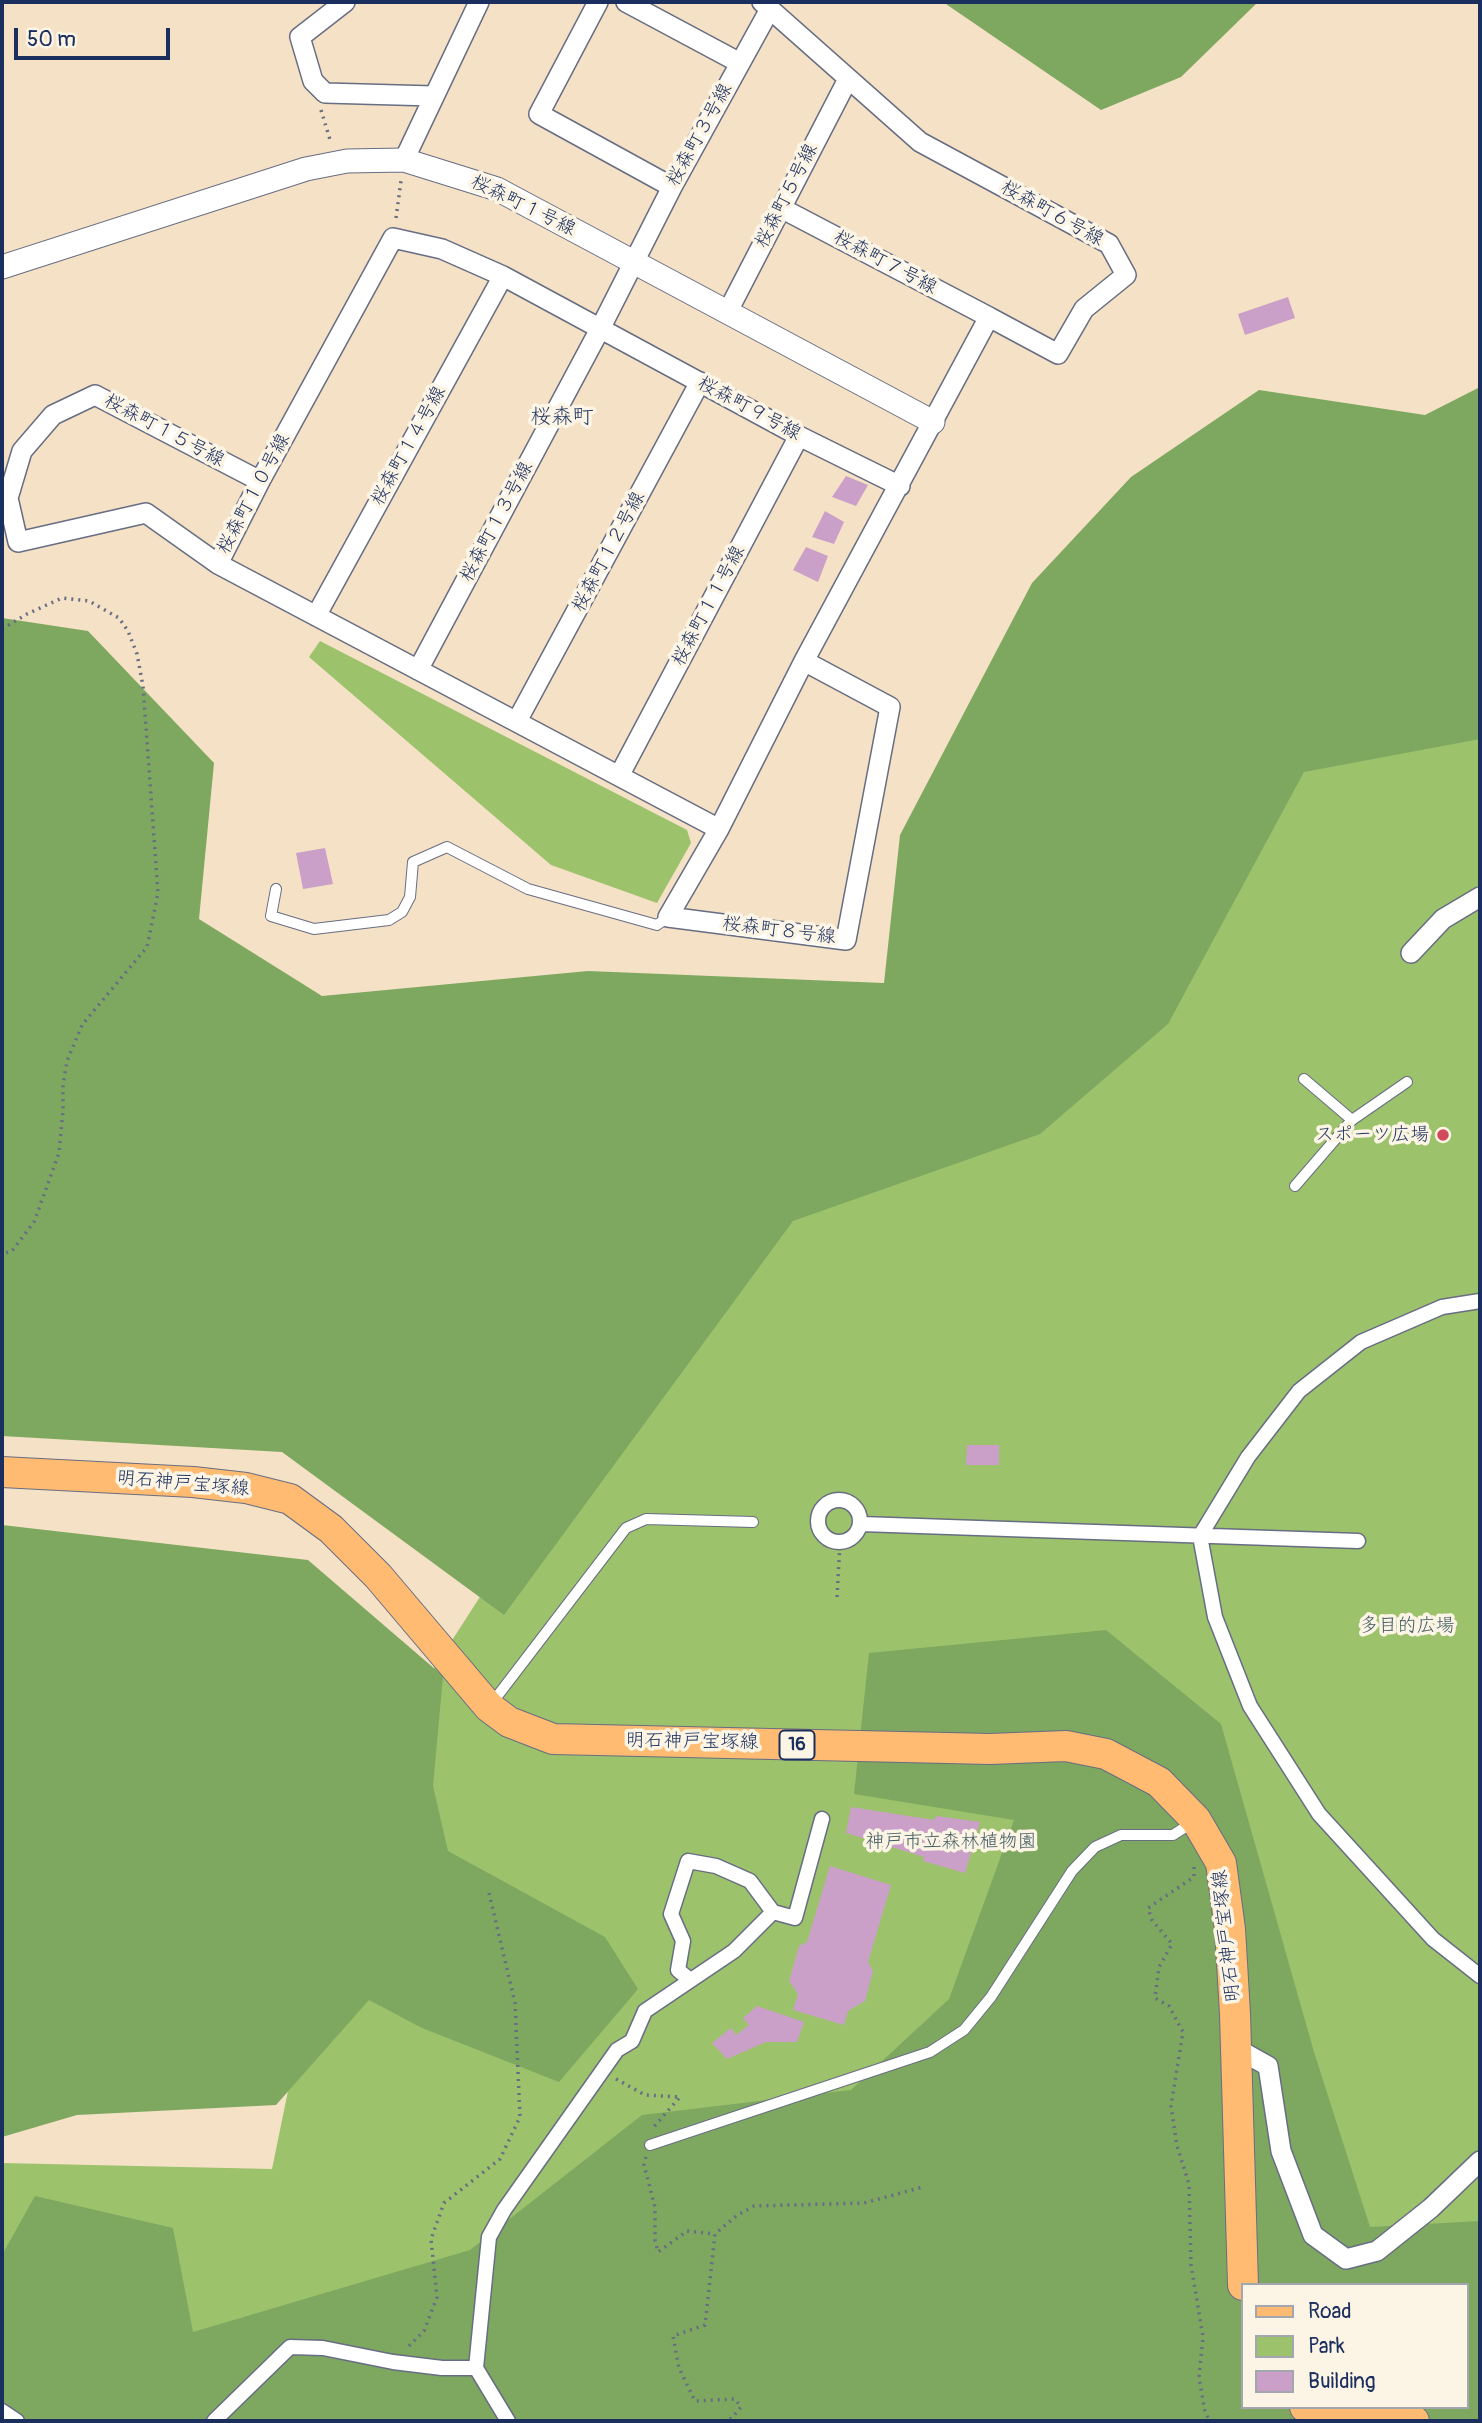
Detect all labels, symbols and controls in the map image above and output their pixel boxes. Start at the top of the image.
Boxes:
scale bar [18,14,173,58]
text: 50 m [27,26,76,53]
street label: 桜森町３号線 [662,80,738,190]
street label: 桜森町５号線 [751,140,823,252]
street label: 桜森町１号線 [467,171,579,241]
street label: 桜森町６号線 [997,176,1107,252]
street label: 桜森町７号線 [829,226,941,300]
street label: 桜森町９号線 [693,372,805,446]
street label: 桜森町１４号線 [367,382,451,510]
street label: 桜森町１５号線 [100,390,228,472]
district label: 桜森町 [531,405,593,431]
street label: 桜森町１０号線 [213,430,295,558]
street label: 桜森町１３号線 [456,458,538,586]
street label: 桜森町１２号線 [568,488,650,616]
street label: 桜森町１１号線 [668,542,750,670]
street label: 桜森町８号線 [721,913,837,949]
place label: スポーツ広場 [1315,1124,1429,1146]
marker: スポーツ広場 [1435,1127,1451,1143]
street label: 明石神戸宝塚線 [116,1467,250,1501]
park label: 多目的広場 [1360,1615,1454,1637]
street label: 明石神戸宝塚線 [625,1729,759,1755]
road number: 16 [780,1730,814,1760]
park label: 神戸市立森林植物園 [866,1831,1036,1853]
street label: 明石神戸宝塚線 [1209,1869,1245,2003]
legend [1240,2283,1468,2409]
text: Road [1308,2298,1352,2325]
text: Park [1308,2333,1345,2360]
text: Building [1308,2368,1375,2395]

